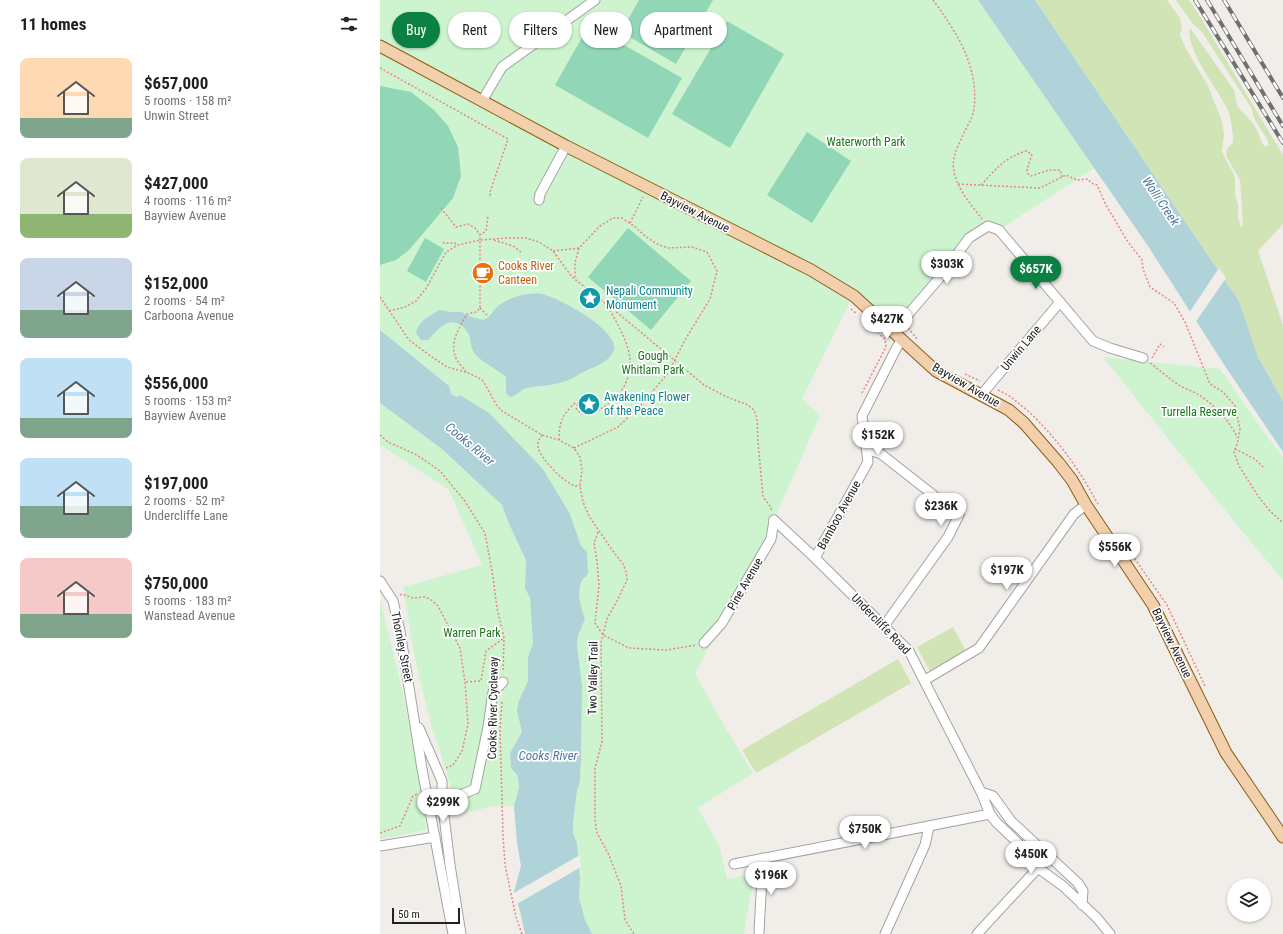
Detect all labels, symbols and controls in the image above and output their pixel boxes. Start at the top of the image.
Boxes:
chip: Buy [392,12,440,48]
chip: Rent [448,12,501,48]
chip: Filters [509,12,572,48]
chip: New [580,12,632,48]
chip: Apartment [640,12,727,48]
icon: filters [338,13,360,35]
text: 11 homes [20,14,86,34]
text: $657,000 [144,73,208,93]
icon: home [52,74,100,122]
text: 5 rooms · 158 m² [144,93,231,108]
text: Unwin Street [144,108,209,123]
park label: Waterworth Park [827,135,906,149]
text: $427,000 [144,173,208,193]
icon: home [52,174,100,222]
water label: Wolli Creek [1139,174,1183,229]
street label: Bayview Avenue [658,189,732,236]
text: 4 rooms · 116 m² [144,193,231,208]
text: Bayview Avenue [144,208,226,223]
pin: $303K [919,251,975,285]
text: $303K [930,256,964,271]
pin: $657K [1008,256,1064,290]
place label: Cooks River Canteen [498,259,554,287]
cafe icon: Cooks River Canteen [470,260,496,286]
text: $657K [1019,261,1053,276]
text: $152,000 [144,273,208,293]
icon: home [52,274,100,322]
place label: Nepali Community Monument [606,284,693,312]
place icon: Nepali Community Monument [577,285,603,311]
text: 2 rooms · 54 m² [144,293,225,308]
pin: $427K [859,306,915,340]
text: Carboona Avenue [144,308,234,323]
text: $427K [870,311,904,326]
street label: Unwin Lane [998,322,1044,373]
park label: Gough Whitlam Park [622,349,685,377]
street label: Bayview Avenue [930,360,1003,410]
text: $556,000 [144,373,208,393]
icon: home [52,374,100,422]
place label: Awakening Flower of the Peace [604,390,690,418]
place icon: Awakening Flower of the Peace [576,391,602,417]
text: 5 rooms · 153 m² [144,393,231,408]
park label: Turrella Reserve [1161,405,1237,419]
text: Bayview Avenue [144,408,226,423]
water label: Cooks River [443,419,498,469]
pin: $152K [850,422,906,456]
text: $152K [861,427,895,442]
text: $197,000 [144,473,208,493]
icon: home [52,474,100,522]
street label: Bamboo Avenue [814,478,864,552]
text: 2 rooms · 52 m² [144,493,225,508]
pin: $236K [913,493,969,527]
text: $236K [924,498,958,513]
text: Undercliffe Lane [144,508,228,523]
pin: $556K [1087,534,1143,568]
text: $556K [1098,539,1132,554]
street label: Pine Avenue [724,555,766,613]
pin: $197K [979,557,1035,591]
text: $197K [990,562,1024,577]
text: $750,000 [144,573,208,593]
icon: home [52,574,100,622]
street label: Undercliffe Road [849,591,913,657]
text: 5 rooms · 183 m² [144,593,231,608]
street label: Bayview Avenue [1149,606,1195,680]
text: Wanstead Avenue [144,608,235,623]
street label: Thornley Street [388,610,416,684]
park label: Warren Park [443,626,501,640]
street label: Two Valley Trail [585,641,601,715]
street label: Cooks River Cycleway [485,656,501,760]
water label: Cooks River [519,748,579,763]
pin: $299K [415,789,471,823]
text: $299K [426,794,460,809]
pin: $750K [837,816,893,850]
text: $750K [848,821,882,836]
pin: $450K [1003,841,1059,875]
text: $450K [1014,846,1048,861]
pin: $196K [743,862,799,896]
text: $196K [754,867,788,882]
map controls [1227,878,1271,922]
button: layers [1227,878,1271,922]
scale bar [392,906,460,925]
text: 50 m [398,908,420,921]

